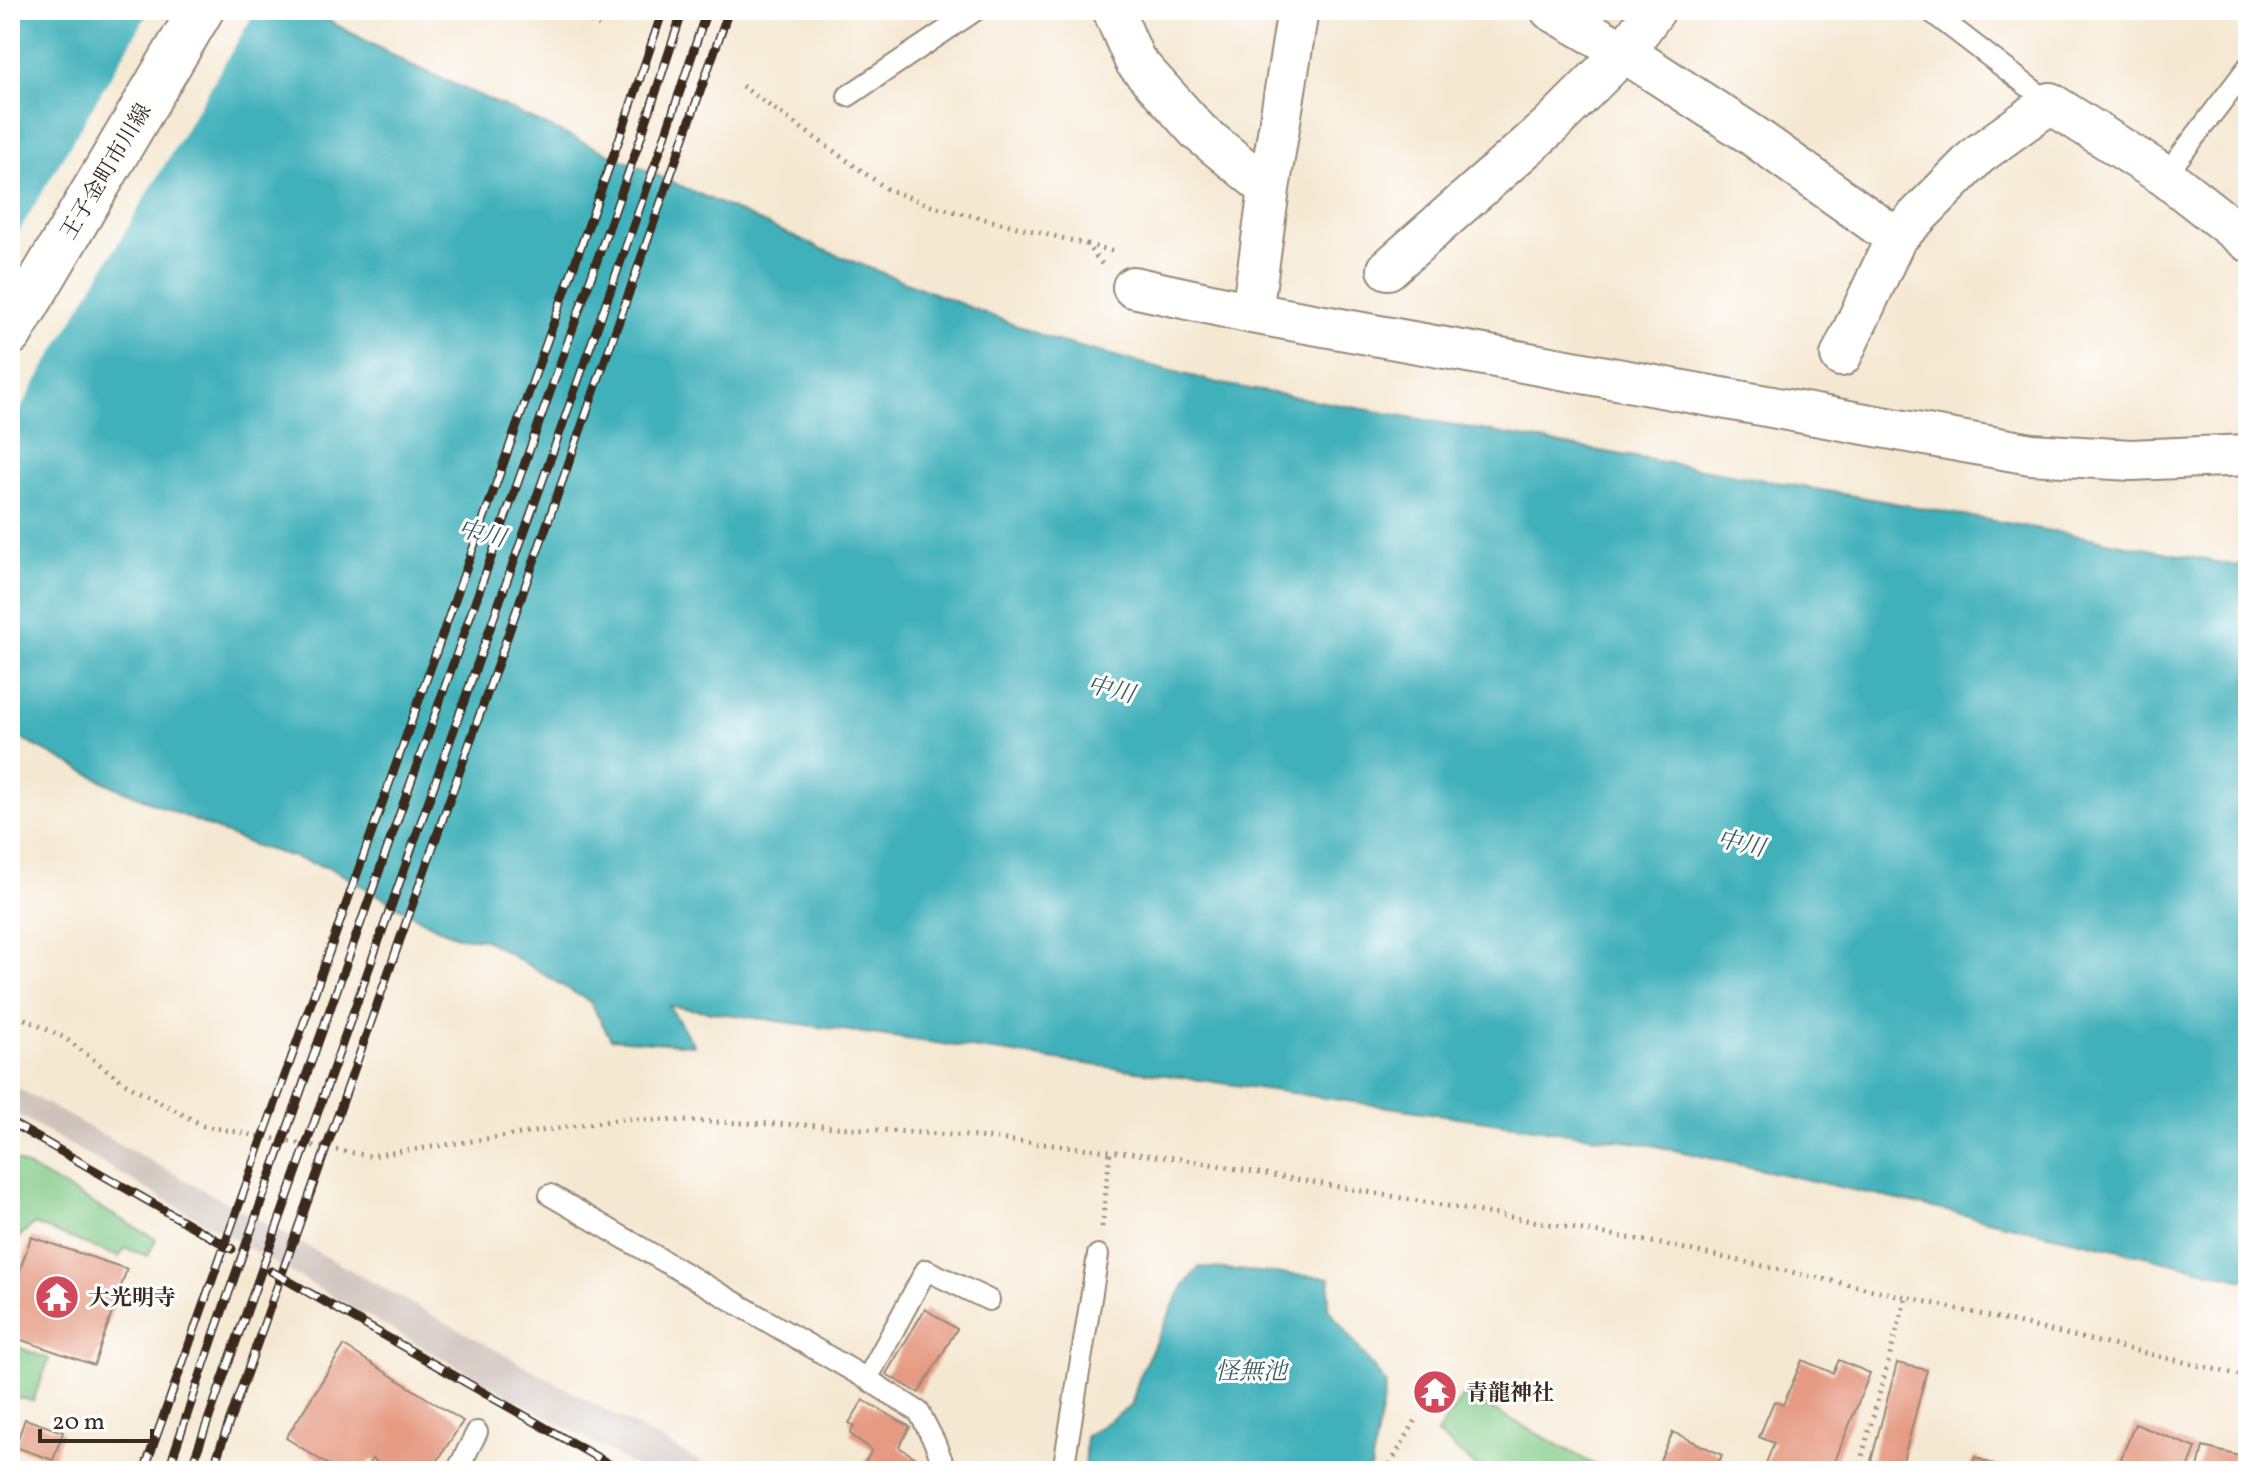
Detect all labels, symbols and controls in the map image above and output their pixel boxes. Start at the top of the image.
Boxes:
street label: 王子金町市川線 [54,98,160,246]
water label: 中川 [454,513,512,558]
water label: 中川 [1083,669,1141,714]
water label: 中川 [1713,823,1771,868]
temple icon: 大光明寺 [33,1273,81,1321]
place label: 大光明寺 [88,1284,176,1315]
water label: 怪無池 [1215,1356,1290,1390]
temple icon: 青龍神社 [1411,1368,1459,1416]
place label: 青龍神社 [1466,1379,1554,1410]
scale bar [40,1393,152,1443]
text: 20 m [52,1406,105,1440]

